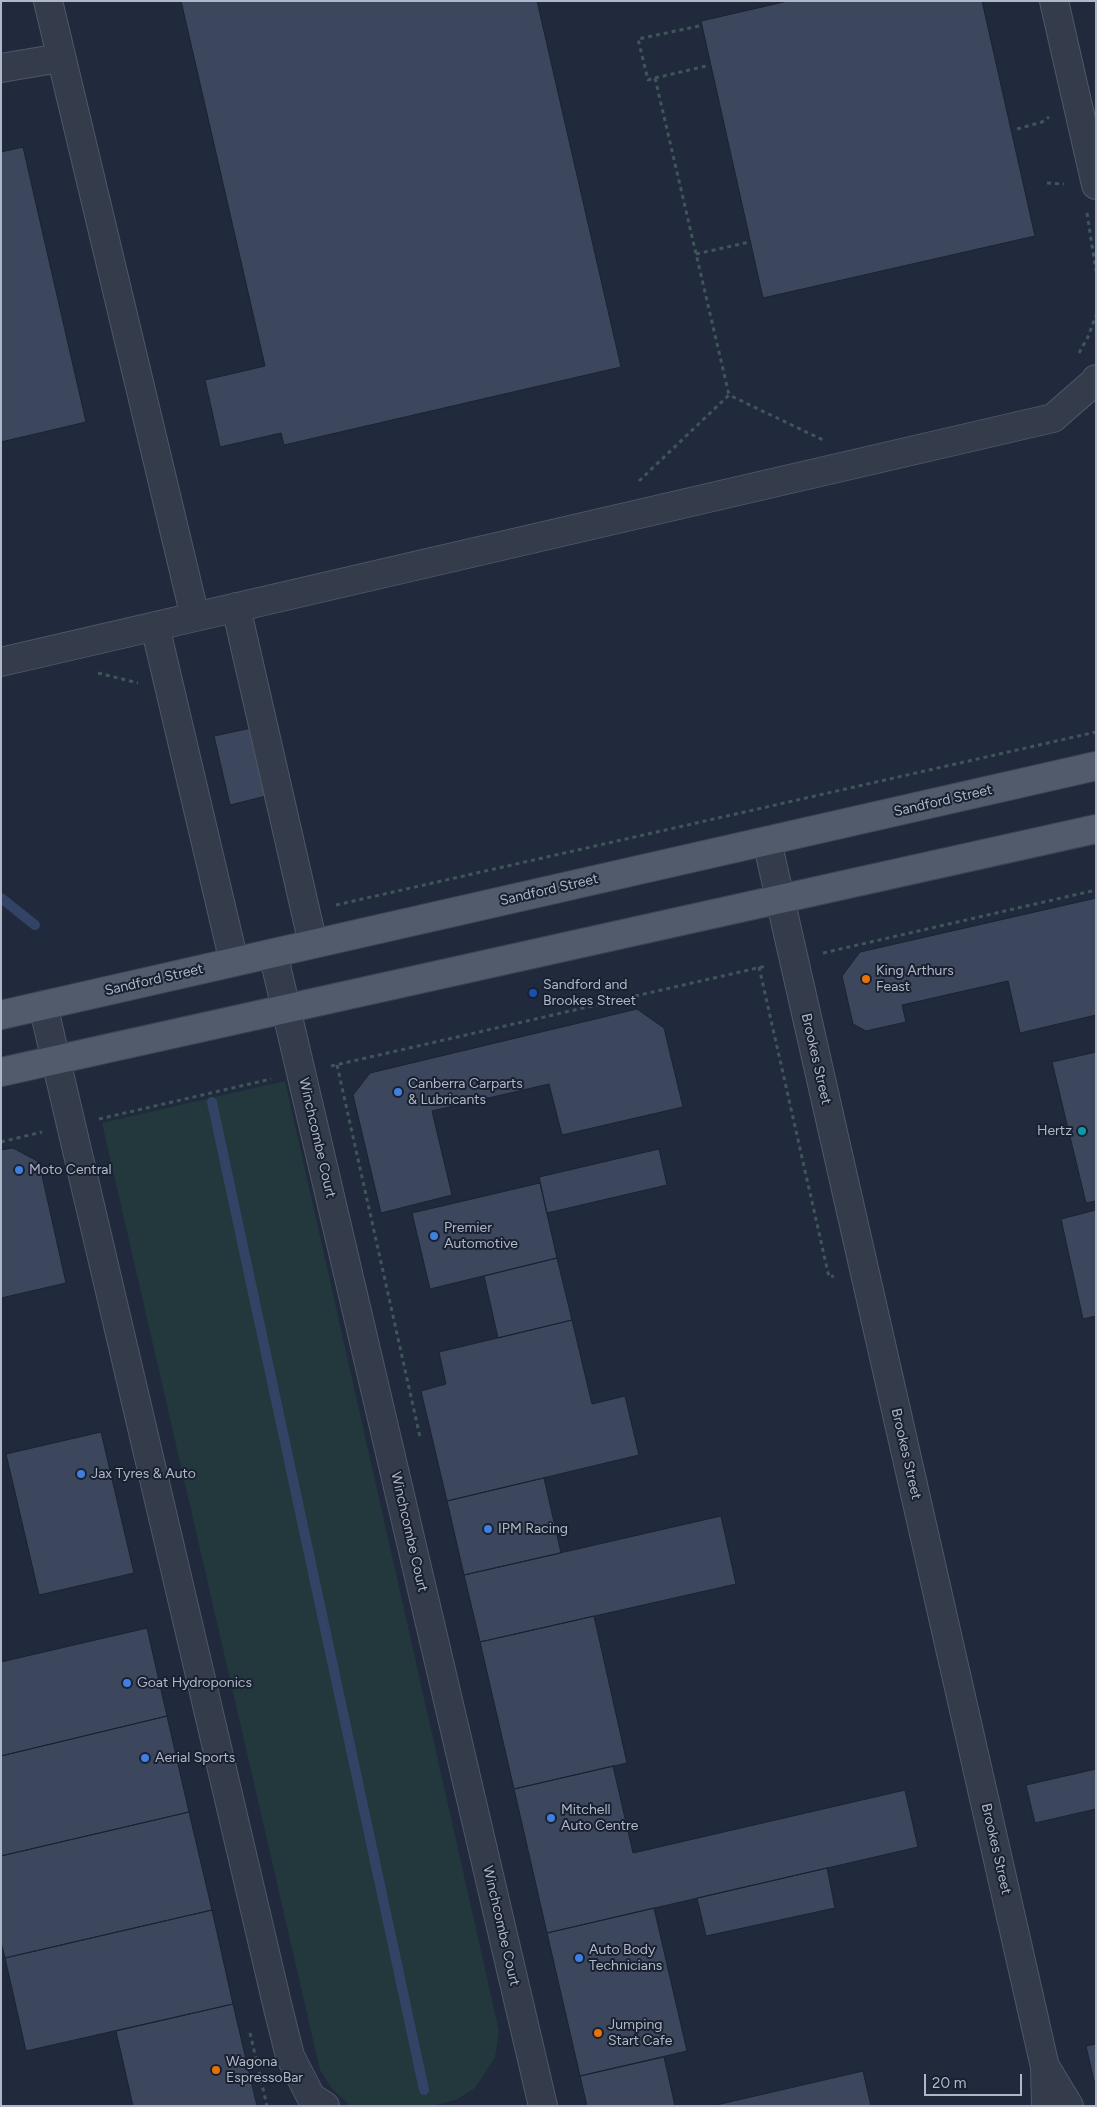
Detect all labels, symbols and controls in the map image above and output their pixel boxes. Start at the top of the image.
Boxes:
street label: Sandford Street [892,782,994,820]
street label: Sandford Street [498,871,600,909]
street label: Sandford Street [103,961,205,999]
place label: King Arthurs Feast [876,963,954,996]
marker: King Arthurs Feast [860,973,872,985]
place label: Sandford and Brookes Street [543,977,636,1010]
marker: Sandford and Brookes Street [527,987,539,999]
street label: Brookes Street [797,1012,835,1106]
street label: Winchcombe Court [295,1076,339,1200]
place label: Canberra Carparts & Lubricants [408,1076,523,1108]
marker: Canberra Carparts & Lubricants [392,1086,404,1098]
place label: Hertz [1037,1123,1072,1139]
marker: Hertz [1076,1125,1088,1137]
place label: Moto Central [29,1162,112,1178]
marker: Moto Central [13,1164,25,1176]
place label: Premier Automotive [444,1220,518,1252]
marker: Premier Automotive [428,1230,440,1242]
street label: Brookes Street [887,1407,925,1501]
place label: Jax Tyres & Auto [91,1466,196,1482]
marker: Jax Tyres & Auto [75,1468,87,1480]
street label: Winchcombe Court [387,1470,431,1594]
place label: IPM Racing [498,1521,568,1537]
marker: IPM Racing [482,1523,494,1535]
place label: Goat Hydroponics [137,1675,252,1691]
marker: Goat Hydroponics [121,1677,133,1689]
place label: Aerial Sports [155,1750,235,1766]
marker: Aerial Sports [139,1752,151,1764]
place label: Mitchell Auto Centre [561,1802,638,1834]
street label: Brookes Street [977,1802,1015,1896]
marker: Mitchell Auto Centre [545,1812,557,1824]
street label: Winchcombe Court [479,1864,523,1988]
place label: Auto Body Technicians [589,1942,662,1974]
marker: Auto Body Technicians [573,1952,585,1964]
place label: Jumping Start Cafe [608,2017,672,2050]
marker: Jumping Start Cafe [592,2027,604,2039]
place label: Wagona EspressoBar [226,2054,303,2086]
marker: Wagona EspressoBar [210,2064,222,2076]
scale bar [927,2064,1024,2096]
text: 20 m [932,2074,966,2092]

